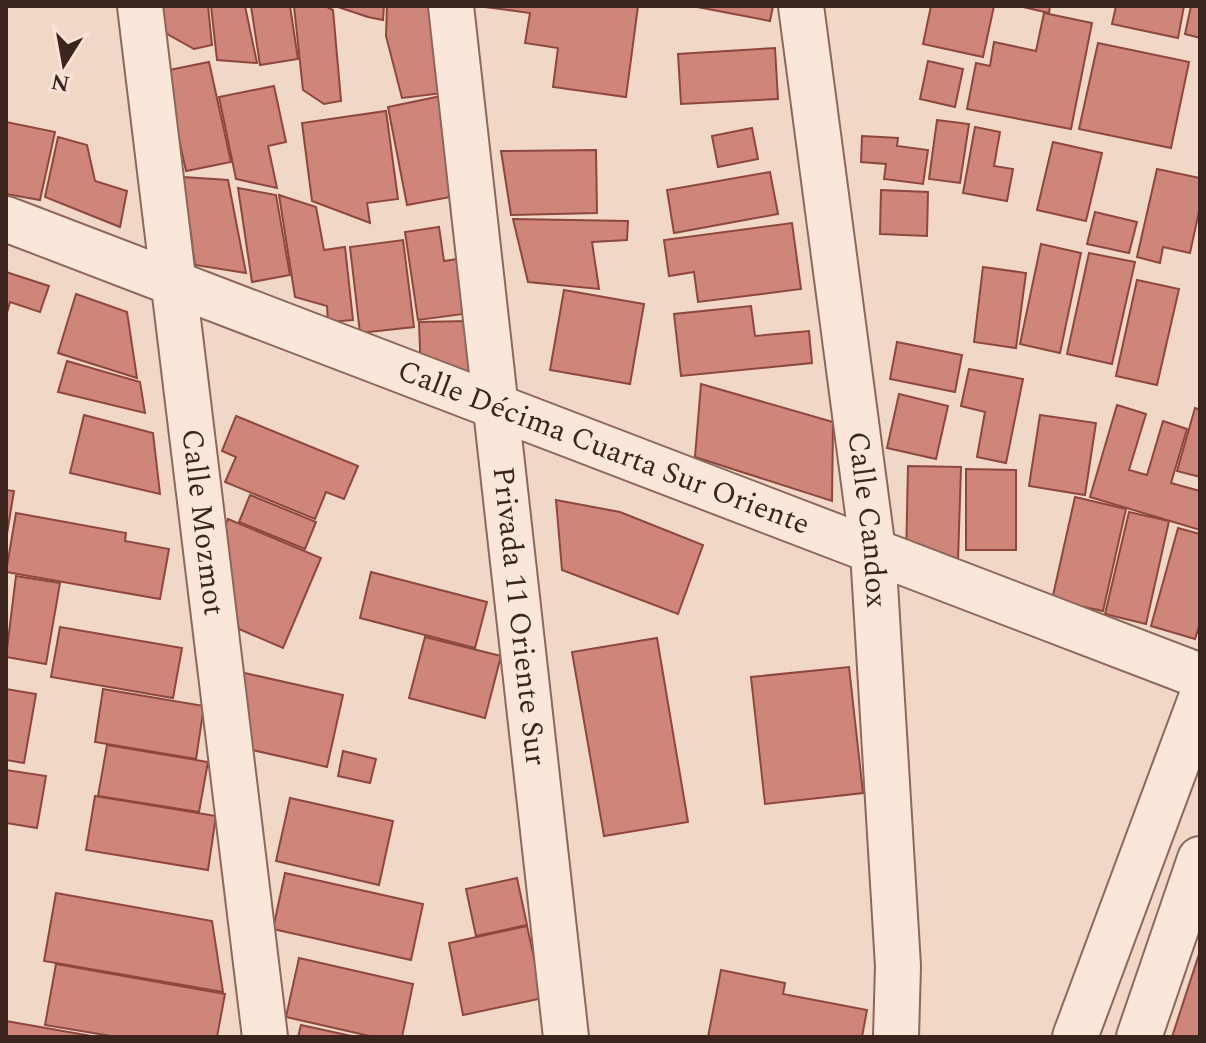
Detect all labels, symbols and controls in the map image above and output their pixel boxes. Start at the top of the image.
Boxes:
north arrow [24,24,104,104]
text: N [48,64,72,100]
street label: Calle Décima Cuarta Sur Oriente [391,348,817,548]
street label: Calle Mozmot [168,426,237,618]
street label: Calle Candox [834,429,899,609]
street label: Privada 11 Oriente Sur [480,464,559,768]

